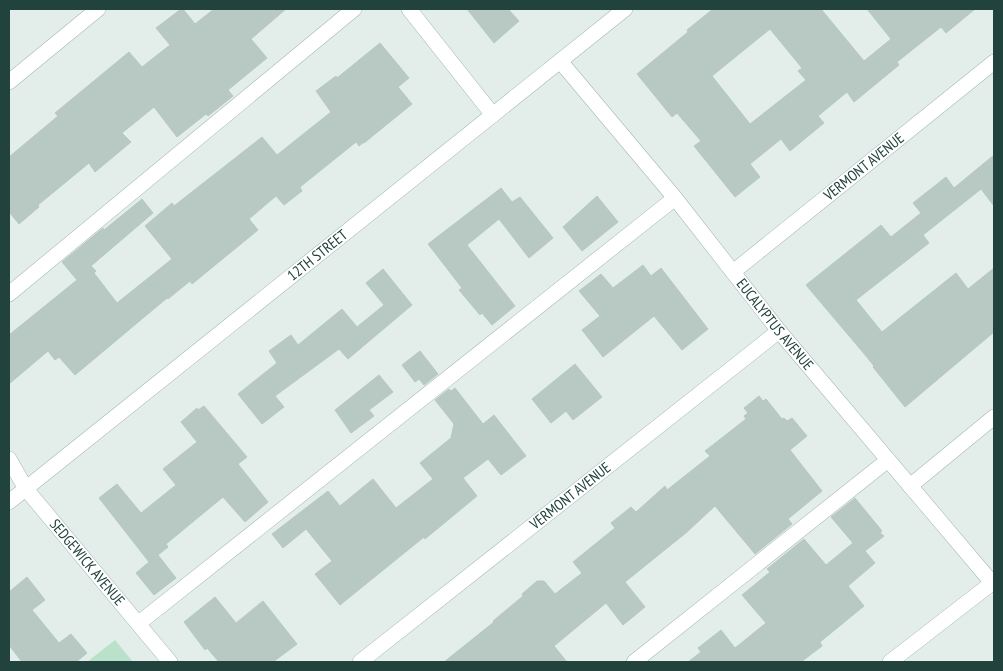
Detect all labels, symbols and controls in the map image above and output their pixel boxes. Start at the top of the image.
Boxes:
street label: VERMONT AVENUE [819,128,908,205]
street label: 12TH STREET [283,225,351,285]
street label: EUCALYPTUS AVENUE [733,275,818,374]
street label: VERMONT AVENUE [525,458,614,534]
street label: SEDGEWICK AVENUE [46,515,129,609]

